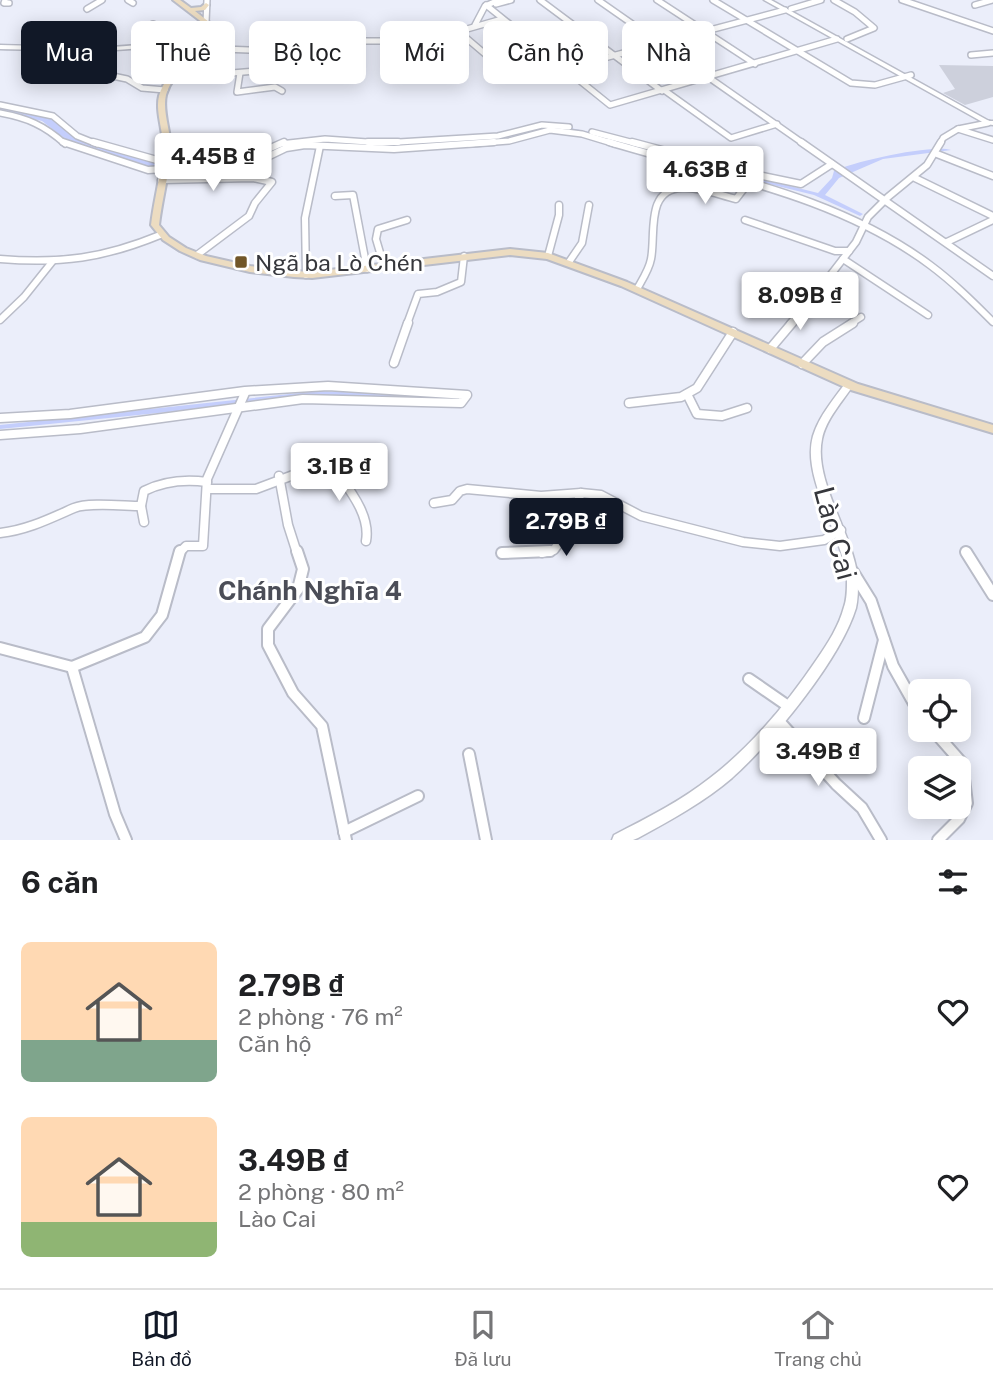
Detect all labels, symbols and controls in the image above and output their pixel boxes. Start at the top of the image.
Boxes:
chip: Mua [21,21,117,84]
chip: Thuê [131,21,235,84]
chip: Bộ lọc [249,21,366,84]
chip: Mới [380,21,469,84]
chip: Căn hộ [483,21,608,84]
chip: Nhà [622,21,715,84]
pin: 4.45B ₫ [148,134,278,193]
text: 4.45B ₫ [171,142,255,169]
pin: 4.63B ₫ [640,146,770,206]
text: 4.63B ₫ [663,155,747,182]
place label: Ngã ba Lò Chén [255,249,423,276]
marker: Ngã ba Lò Chén [233,254,249,270]
pin: 8.09B ₫ [735,272,865,332]
text: 8.09B ₫ [758,281,842,308]
pin: 3.1B ₫ [282,444,396,503]
text: 3.1B ₫ [307,452,371,479]
street label: Lào Cai [808,483,864,583]
pin: 2.79B ₫ [501,498,631,558]
text: 2.79B ₫ [525,507,607,534]
district label: Chánh Nghĩa 4 [218,575,402,606]
map controls [908,679,971,819]
button: locate [908,679,971,742]
pin: 3.49B ₫ [753,728,883,788]
text: 3.49B ₫ [776,737,860,764]
button: layers [908,756,971,819]
icon: filters [934,863,972,901]
text: 6 căn [21,864,99,900]
text: 2.79B ₫ [238,967,344,1003]
icon: home [77,970,161,1054]
icon: heart [934,993,972,1031]
text: 2 phòng · 76 m² [238,1003,403,1030]
text: Căn hộ [238,1030,312,1057]
text: 3.49B ₫ [238,1142,349,1178]
icon: home [77,1145,161,1229]
icon: heart [934,1168,972,1206]
text: 2 phòng · 80 m² [238,1178,404,1205]
text: Lào Cai [238,1205,316,1232]
tab: Bản đồ [131,1306,192,1370]
tab: Đã lưu [454,1306,512,1370]
tab: Trang chủ [774,1306,862,1370]

